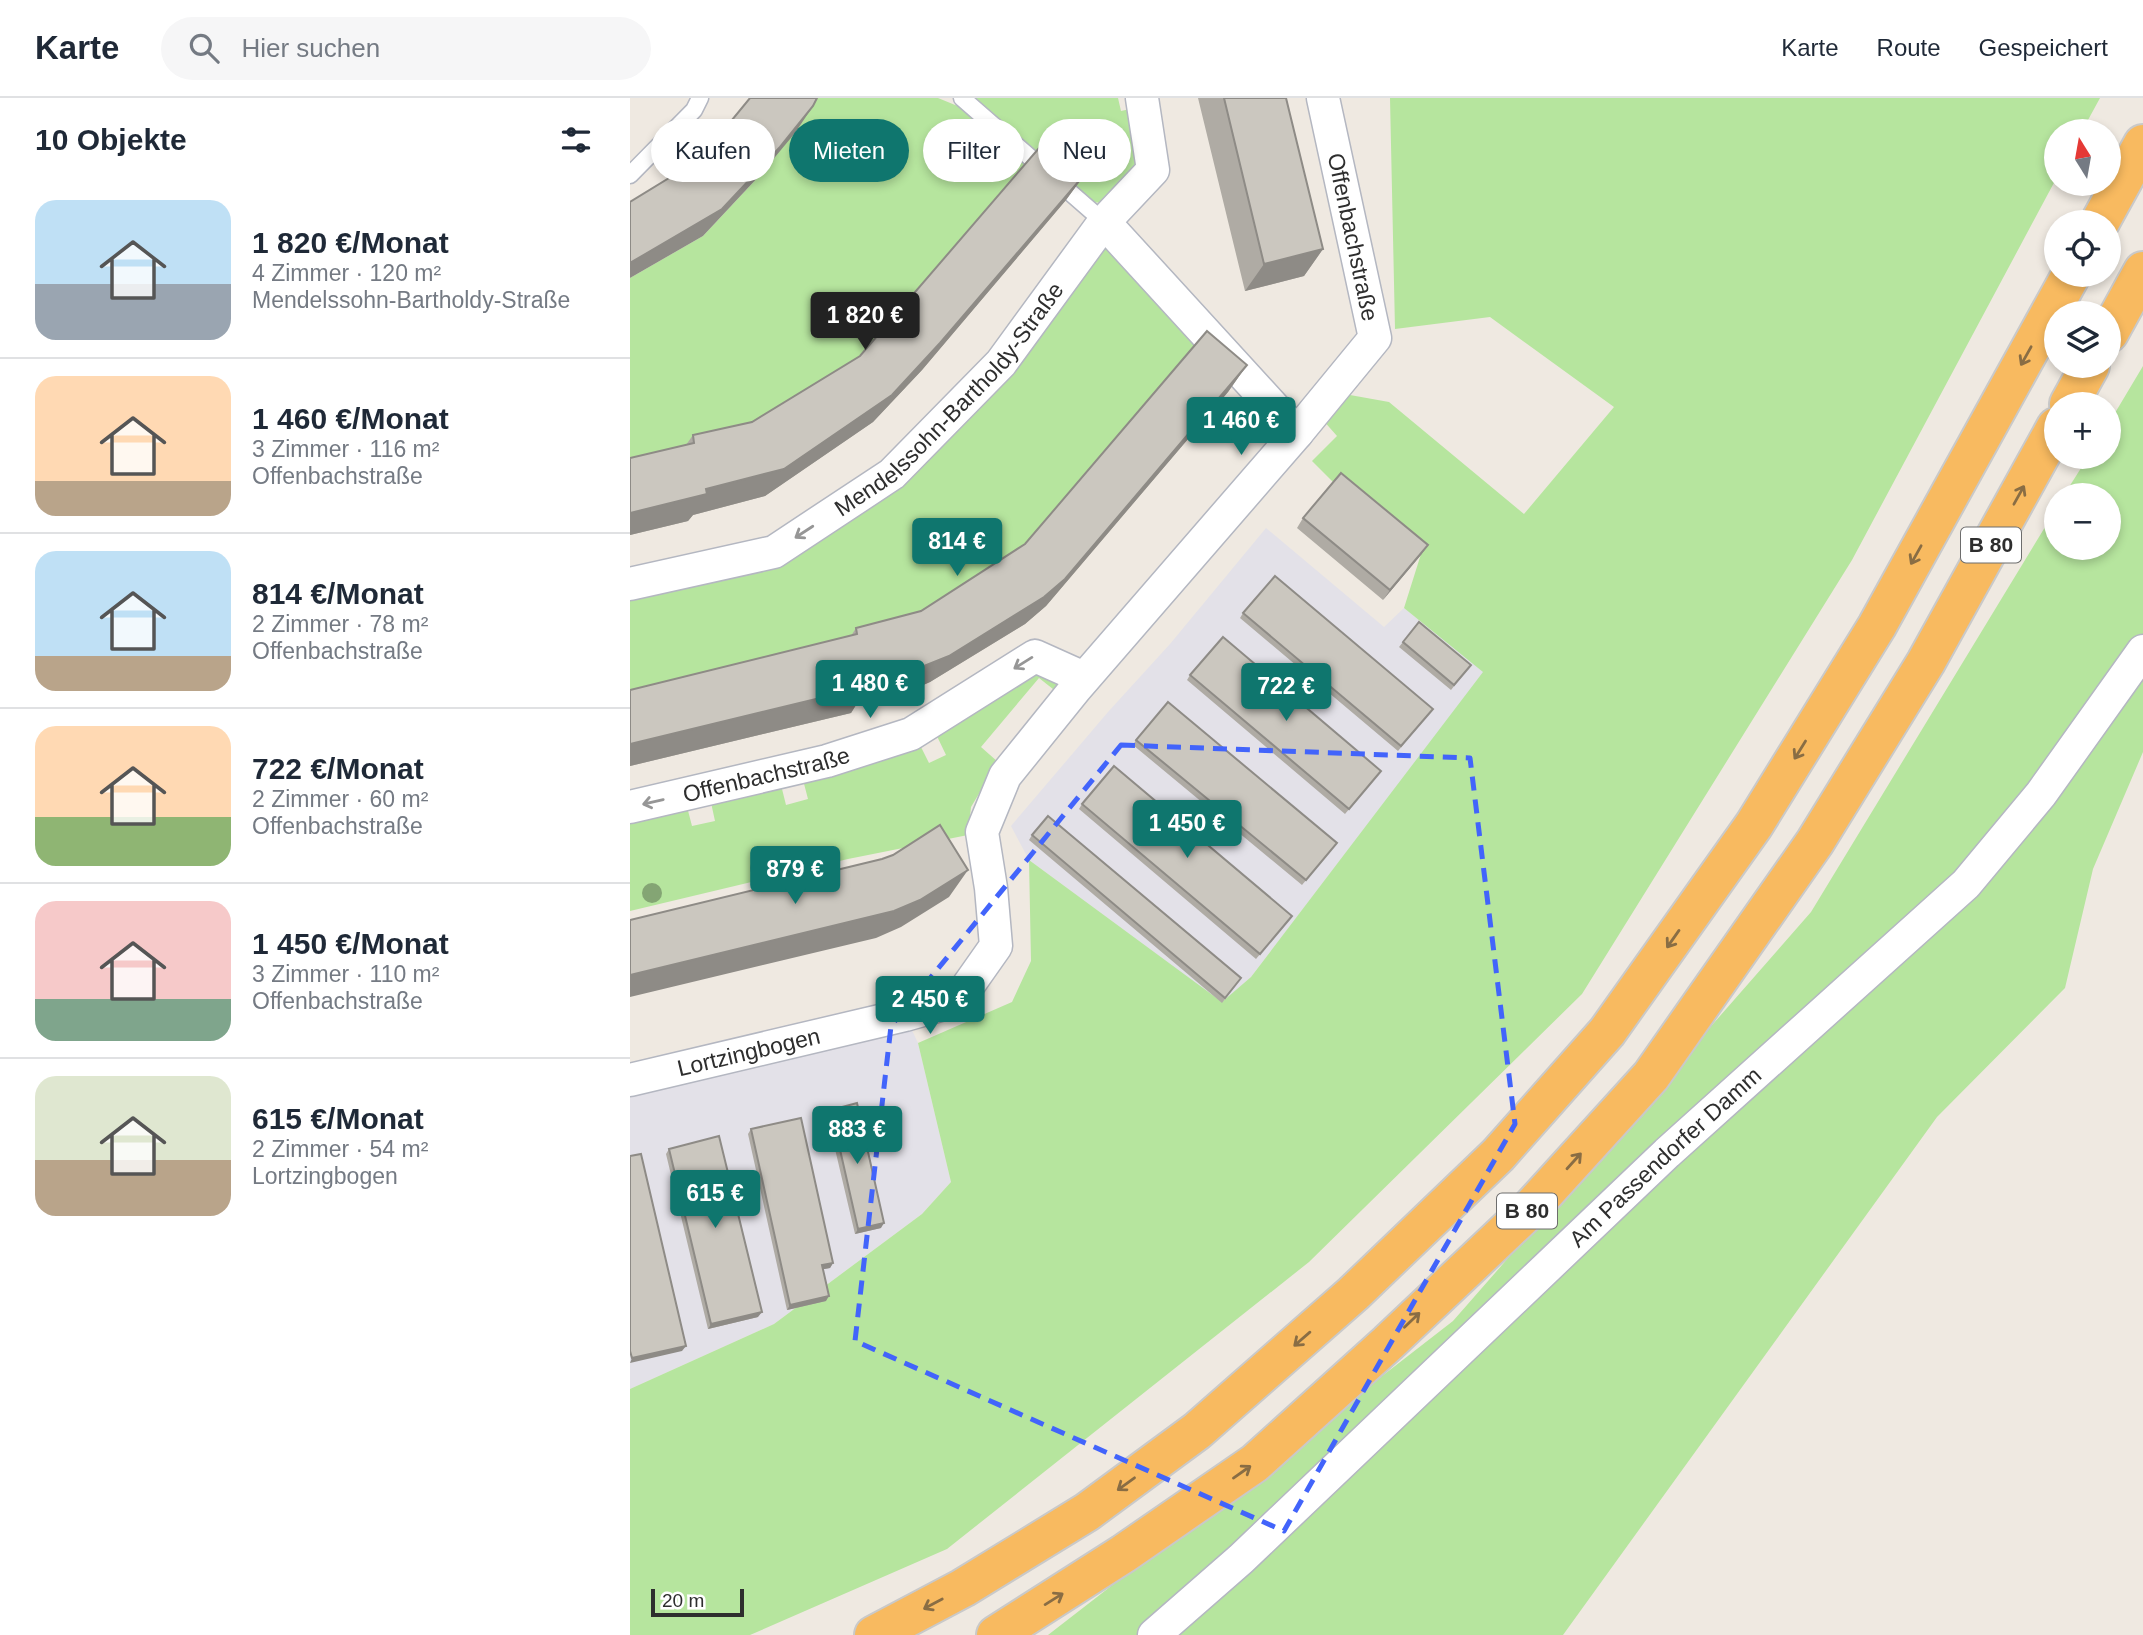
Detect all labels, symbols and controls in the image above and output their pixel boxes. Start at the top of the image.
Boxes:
search box [161,17,651,80]
text: Karte [35,29,119,66]
icon: search [185,29,223,67]
text: Hier suchen [241,33,380,63]
text: Karte [1781,34,1839,61]
text: Route [1877,34,1941,61]
text: Gespeichert [1979,34,2108,61]
chip: Kaufen [651,119,775,182]
chip: Mieten [789,119,909,182]
chip: Filter [923,119,1024,182]
chip: Neu [1038,119,1131,182]
north arrow [2044,119,2121,196]
map controls [2044,119,2121,560]
icon: filters [557,121,595,159]
text: 10 Objekte [35,123,187,156]
street label: Offenbachstraße [1323,151,1383,323]
button: locate [2044,210,2121,287]
text: 1 820 €/Monat [252,226,449,259]
icon: home [91,228,175,312]
text: 4 Zimmer · 120 m² [252,260,441,286]
street label: Mendelssohn-Bartholdy-Straße [830,277,1069,521]
text: Mendelssohn-Bartholdy-Straße [252,287,570,313]
pin: 1 820 € [800,292,930,352]
button: layers [2044,301,2121,378]
text: 1 820 € [827,302,903,328]
one-way arrow [2019,345,2032,366]
button: + [2044,392,2121,469]
pin: 1 460 € [1176,398,1306,457]
text: 1 460 €/Monat [252,402,449,435]
icon: home [91,404,175,488]
text: 1 460 € [1203,407,1279,433]
text: 3 Zimmer · 116 m² [252,436,439,462]
text: Offenbachstraße [252,463,423,489]
button: − [2044,483,2121,560]
one-way arrow [2013,485,2026,506]
pin: 814 € [908,518,1006,578]
one-way arrow [794,525,814,539]
text: 814 € [928,528,986,554]
road number: B 80 [1961,528,2021,562]
one-way arrow [1909,544,1922,565]
text: 814 €/Monat [252,577,424,610]
icon: home [91,579,175,663]
text: 2 Zimmer · 78 m² [252,611,428,637]
text: Offenbachstraße [252,638,423,664]
one-way arrow [1014,656,1033,671]
pin: 1 480 € [805,660,935,720]
pin: 722 € [1237,664,1335,723]
text: 1 480 € [832,670,908,696]
text: 722 € [1257,673,1315,699]
one-way arrow [1792,740,1806,760]
street label: Offenbachstraße [680,742,853,807]
text: 722 €/Monat [252,752,424,785]
icon: home [91,754,175,838]
text: 2 Zimmer · 60 m² [252,786,428,812]
one-way arrow [642,796,665,809]
pin: 1 450 € [1122,800,1252,860]
text: 1 450 € [1149,810,1225,836]
text: Offenbachstraße [252,813,423,839]
pin: 879 € [746,846,844,906]
text: 879 € [766,856,824,882]
text: 1 450 €/Monat [252,927,449,960]
icon: home [91,929,175,1013]
one-way arrow [1666,929,1680,948]
text: 3 Zimmer · 110 m² [252,961,439,987]
pin: 2 450 € [865,976,995,1036]
text: 2 450 € [892,986,968,1012]
text: Offenbachstraße [252,988,423,1014]
street label: Lortzingbogen [675,1023,823,1081]
street label: Am Passendorfer Damm [1564,1062,1766,1252]
text: 615 €/Monat [252,1102,424,1135]
icon: home [91,1104,175,1188]
pin: 883 € [808,1107,906,1166]
text: 883 € [828,1116,886,1142]
text: 2 Zimmer · 54 m² [252,1136,428,1162]
one-way arrow [1565,1152,1581,1170]
text: Lortzingbogen [252,1163,398,1189]
pin: 615 € [666,1170,764,1230]
text: 615 € [686,1180,744,1206]
road number: B 80 [1497,1194,1557,1228]
one-way arrow [1403,1312,1420,1329]
one-way arrow [1293,1331,1311,1347]
one-way arrow [1232,1465,1252,1479]
one-way arrow [1117,1476,1136,1491]
scale bar [651,1586,744,1618]
text: 20 m [662,1590,704,1611]
one-way arrow [1043,1591,1063,1605]
one-way arrow [924,1597,944,1611]

